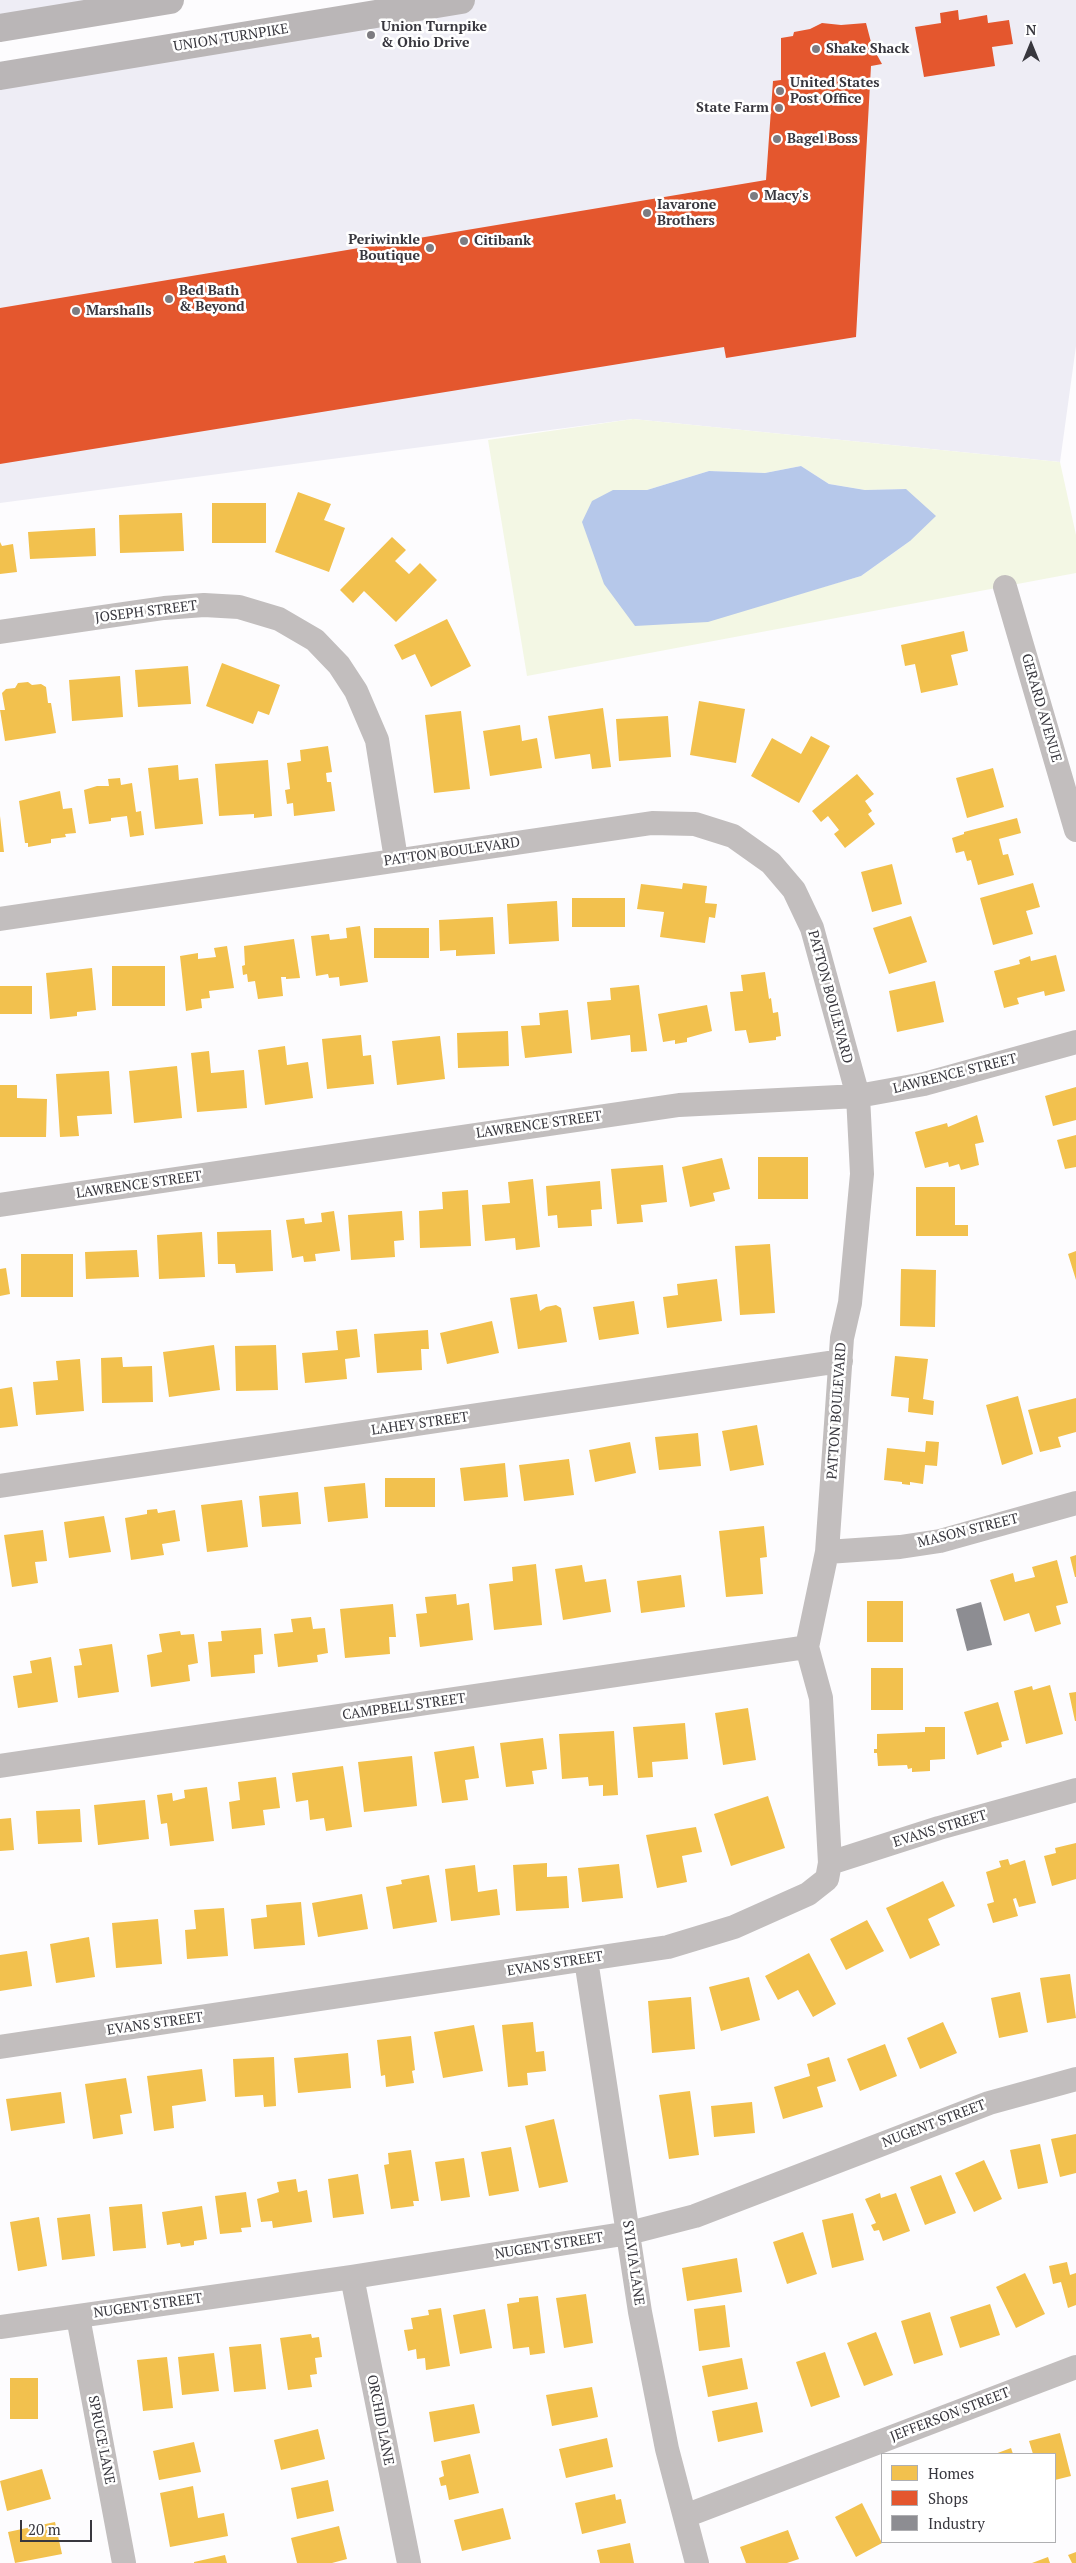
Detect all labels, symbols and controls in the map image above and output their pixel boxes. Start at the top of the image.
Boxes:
place label: Union Turnpike & Ohio Drive [381,19,487,52]
north arrow [1006,20,1056,70]
text: N [1026,20,1036,39]
street label: UNION TURNPIKE [172,21,290,55]
marker: Union Turnpike & Ohio Drive [365,29,377,41]
place label: Shake Shack [826,41,909,57]
marker: Shake Shack [810,43,822,55]
place label: United States Post Office [790,75,880,108]
marker: United States Post Office [774,85,786,97]
place label: State Farm [696,100,769,116]
marker: State Farm [773,102,785,114]
place label: Bagel Boss [787,131,858,147]
marker: Bagel Boss [771,133,783,145]
place label: Macy's [764,188,808,204]
marker: Macy's [748,190,760,202]
place label: Iavarone Brothers [657,197,716,230]
marker: Iavarone Brothers [641,207,653,219]
place label: Periwinkle Boutique [348,232,420,264]
place label: Citibank [474,233,531,249]
marker: Citibank [458,235,470,247]
marker: Periwinkle Boutique [424,242,436,254]
place label: Bed Bath & Beyond [179,283,245,316]
marker: Bed Bath & Beyond [163,293,175,305]
place label: Marshalls [86,303,152,319]
marker: Marshalls [70,305,82,317]
street label: JOSEPH STREET [94,597,198,627]
street label: GERARD AVENUE [1017,652,1065,764]
street label: PATTON BOULEVARD [383,834,521,870]
street label: PATTON BOULEVARD [804,928,856,1066]
street label: LAWRENCE STREET [891,1050,1019,1098]
street label: LAWRENCE STREET [475,1108,603,1142]
street label: LAWRENCE STREET [75,1168,203,1202]
street label: PATTON BOULEVARD [824,1342,850,1480]
street label: LAHEY STREET [370,1409,470,1439]
street label: MASON STREET [916,1510,1020,1552]
street label: CAMPBELL STREET [341,1690,467,1724]
street label: EVANS STREET [891,1807,989,1851]
street label: EVANS STREET [506,1948,604,1980]
street label: EVANS STREET [106,2009,204,2039]
street label: NUGENT STREET [880,2096,988,2152]
street label: SYLVIA LANE [619,2219,647,2307]
street label: NUGENT STREET [493,2229,605,2263]
street label: NUGENT STREET [92,2290,204,2322]
street label: ORCHID LANE [363,2373,397,2467]
street label: JEFFERSON STREET [888,2384,1012,2446]
street label: SPRUCE LANE [84,2394,118,2486]
legend [881,2453,1056,2543]
text: Homes [928,2463,974,2483]
text: Shops [928,2488,968,2508]
scale bar [22,2510,95,2542]
text: Industry [928,2513,985,2533]
text: 20 m [28,2519,61,2539]

